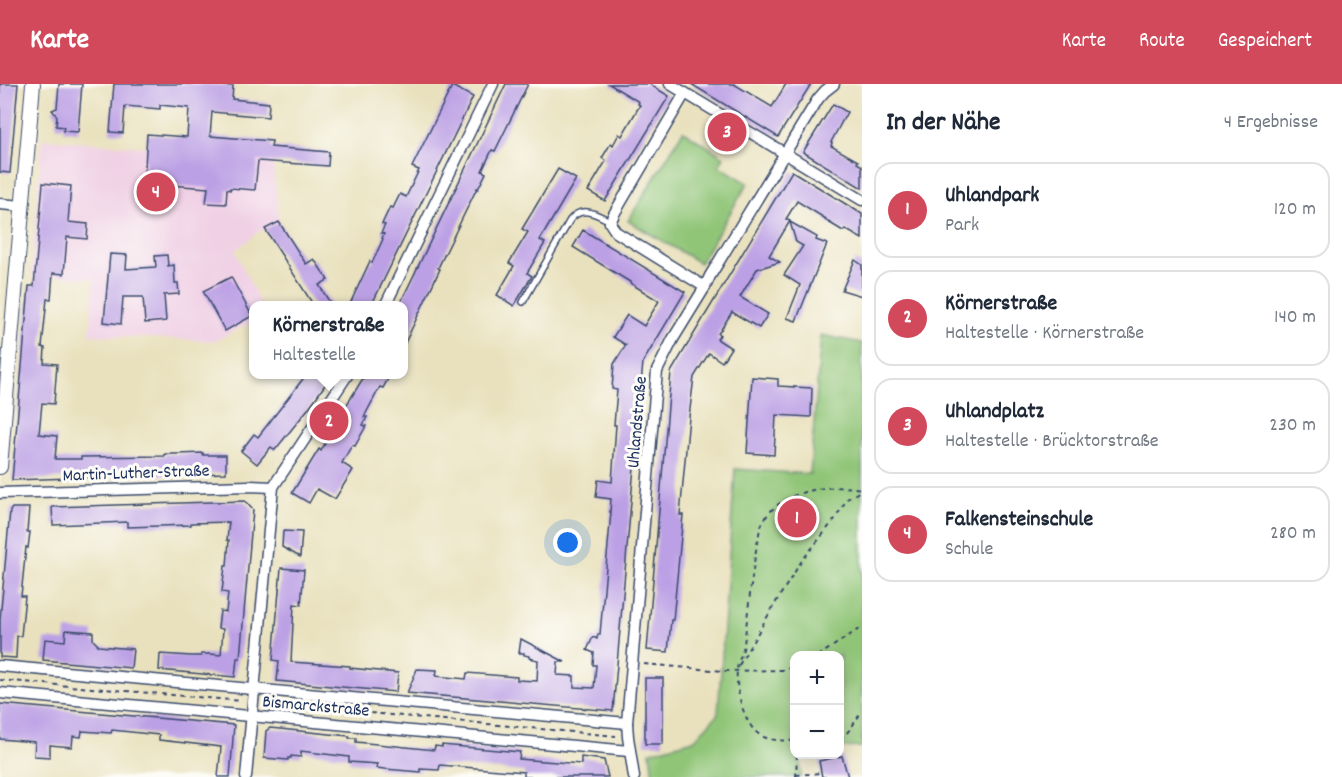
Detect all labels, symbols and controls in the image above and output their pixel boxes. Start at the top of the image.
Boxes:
text: Karte [30,22,89,62]
text: Karte [1062,27,1106,57]
text: Route [1139,27,1185,57]
text: Gespeichert [1218,27,1312,57]
text: In der Nähe [886,105,1000,142]
text: 4 Ergebnisse [1224,109,1318,137]
pin: 3 [708,110,746,154]
pin: 4 [136,170,176,214]
text: Uhlandpark [945,181,1039,212]
text: 1 [905,196,910,224]
text: 120 m [1274,196,1316,224]
text: Park [945,212,979,240]
text: Körnerstraße [945,289,1057,320]
popup [249,301,408,379]
text: 2 [903,304,912,332]
text: 140 m [1274,304,1316,332]
text: Körnerstraße [272,311,385,342]
text: Haltestelle · Körnerstraße [945,320,1144,348]
text: Haltestelle [272,342,356,370]
street label: Uhlandstraße [622,375,655,469]
text: Uhlandplatz [945,397,1044,428]
pin: 2 [310,398,348,444]
text: 3 [903,412,912,440]
text: 230 m [1269,412,1316,440]
text: Haltestelle · Brücktorstraße [945,428,1159,456]
street label: Martin-Luther-Straße [62,459,210,490]
pin: 1 [778,496,816,540]
text: Falkensteinschule [945,505,1093,536]
text: 4 [903,520,912,548]
text: 280 m [1270,520,1316,548]
your location [553,528,582,557]
text: Schule [945,536,993,564]
map controls [790,651,844,759]
button: + [790,651,844,705]
street label: Bismarckstraße [261,690,370,725]
button: − [790,705,844,759]

